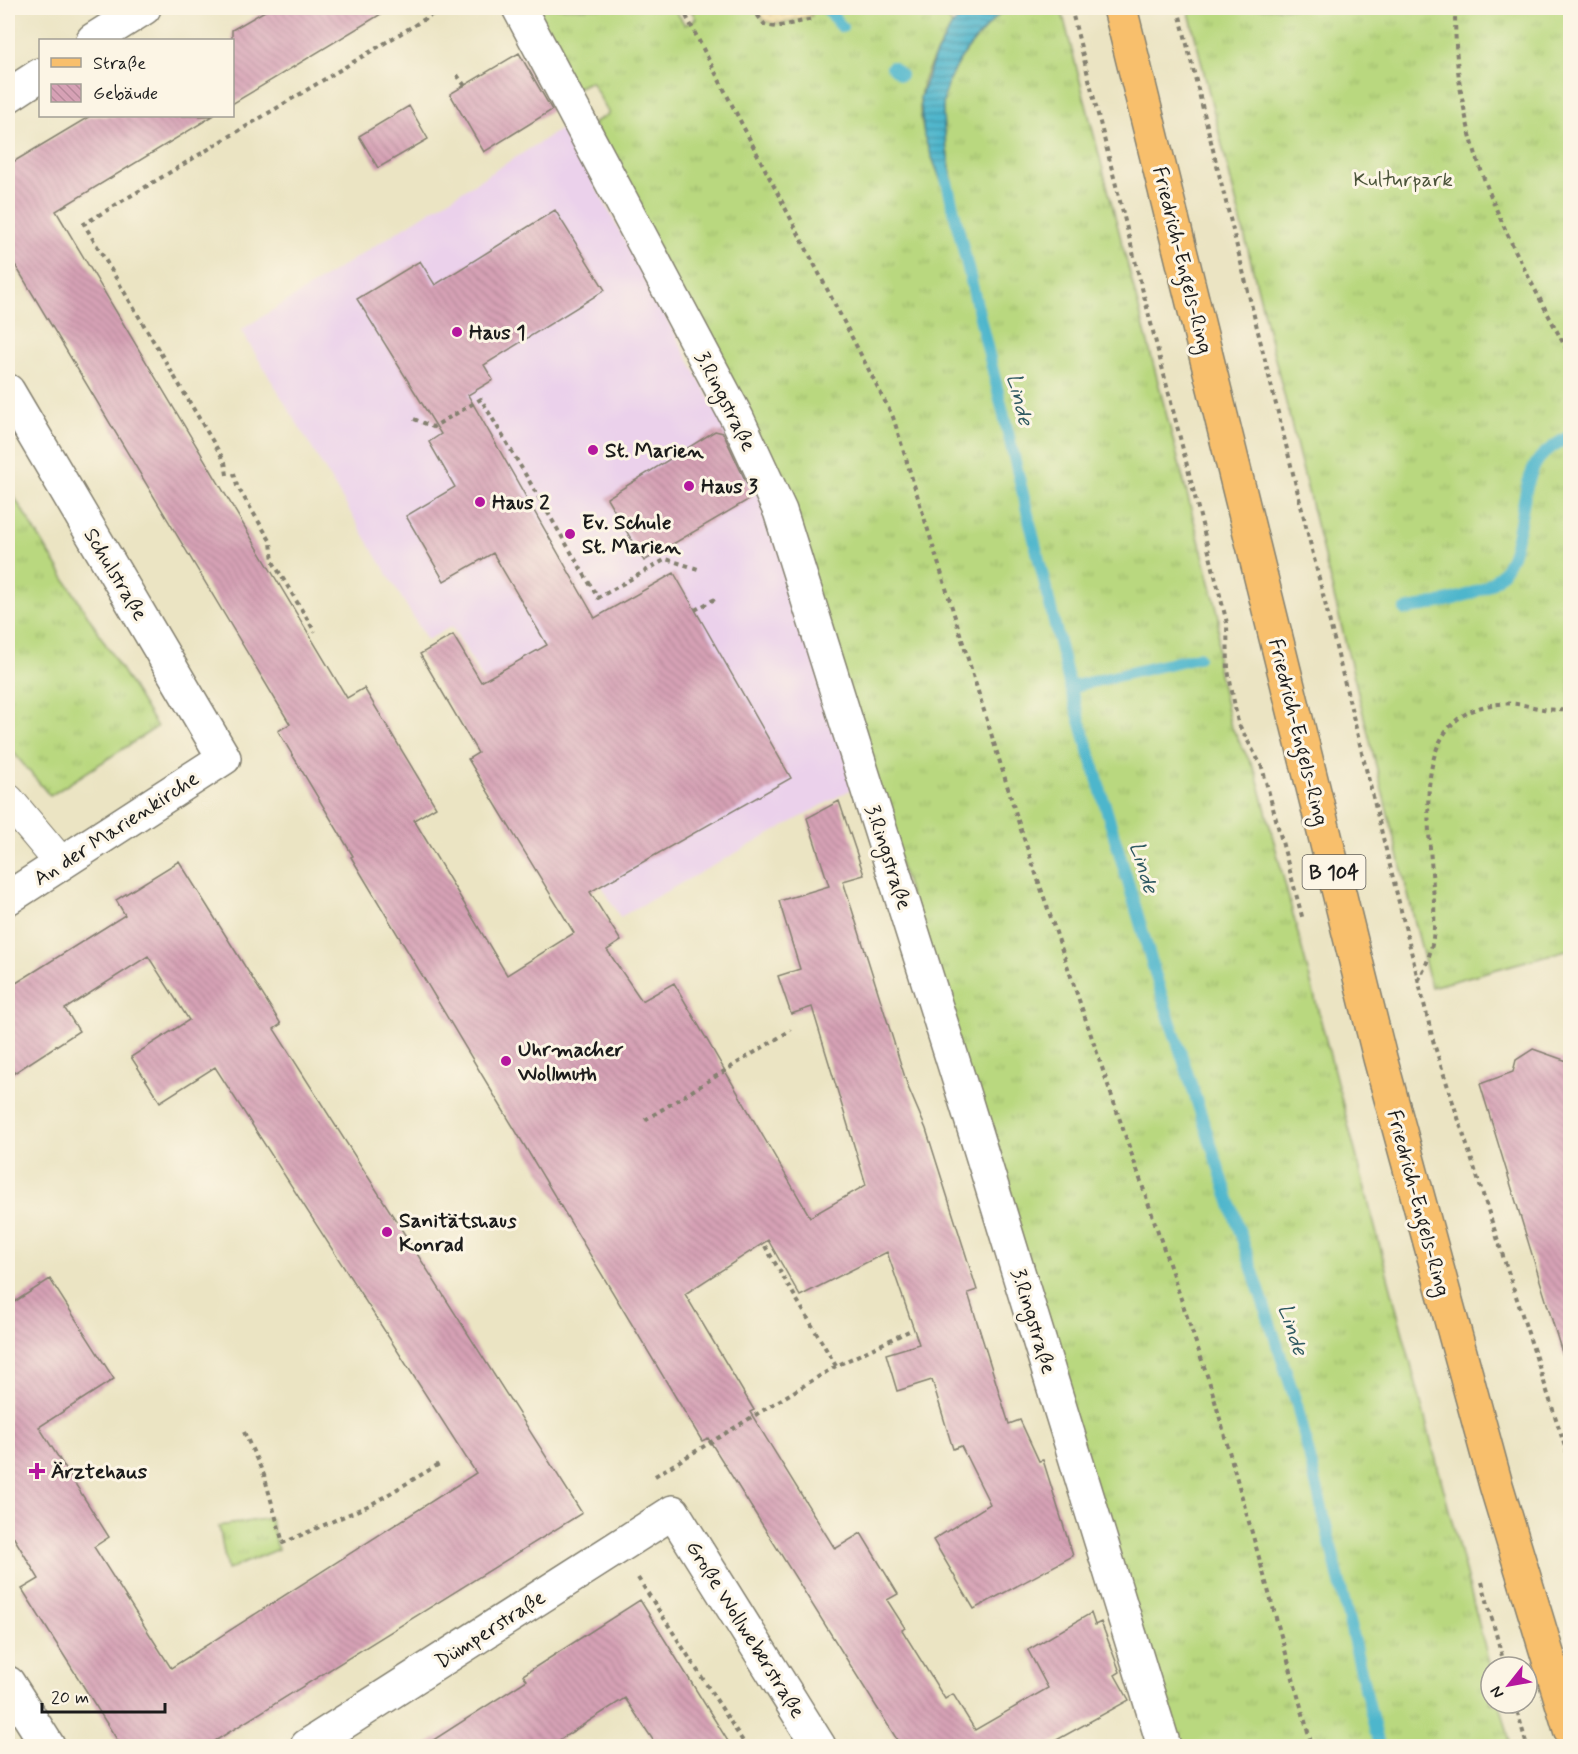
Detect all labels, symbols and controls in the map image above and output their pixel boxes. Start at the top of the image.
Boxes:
legend [39,39,234,117]
text: Straße [93,52,146,76]
text: Gebäude [93,82,158,106]
street label: Friedrich-Engels-Ring [1143,164,1219,357]
park label: Kulturpark [1353,166,1453,194]
place label: Haus 1 [469,319,526,347]
marker: Haus 1 [450,325,464,339]
street label: 3.Ringstraße [687,347,762,457]
water label: Linde [999,371,1039,429]
place label: St. Marien [605,437,704,465]
marker: St. Marien [586,443,600,457]
place label: Haus 3 [701,473,758,501]
marker: Haus 3 [682,479,696,493]
place label: Haus 2 [492,489,550,517]
marker: Haus 2 [473,495,487,509]
place label: Ev. Schule St. Marien [582,509,681,561]
street label: Schulstraße [77,523,154,626]
marker: Ev. Schule St. Marien [563,527,577,541]
street label: Friedrich-Engels-Ring [1259,636,1335,829]
street label: An der Marienkirche [28,765,205,893]
street label: 3.Ringstraße [857,801,918,914]
water label: Linde [1122,838,1164,898]
road number: B 104 [1302,855,1366,889]
place label: Uhrmacher Wollmuth [517,1036,624,1088]
marker: Uhrmacher Wollmuth [499,1054,513,1068]
street label: Friedrich-Engels-Ring [1378,1107,1456,1300]
place label: Sanitätshaus Konrad [399,1207,517,1259]
marker: Sanitätshaus Konrad [380,1225,394,1239]
street label: 3.Ringstraße [1003,1265,1062,1378]
water label: Linde [1271,1300,1314,1360]
place label: Ärztehaus [51,1458,148,1486]
marker: Ärztehaus [28,1462,46,1480]
street label: Große Wollweberstraße [679,1535,811,1724]
street label: Dümperstraße [430,1584,551,1676]
north arrow [1479,1655,1539,1715]
scale bar [42,1676,165,1714]
text: N [1486,1682,1509,1702]
text: 20 m [51,1686,89,1710]

